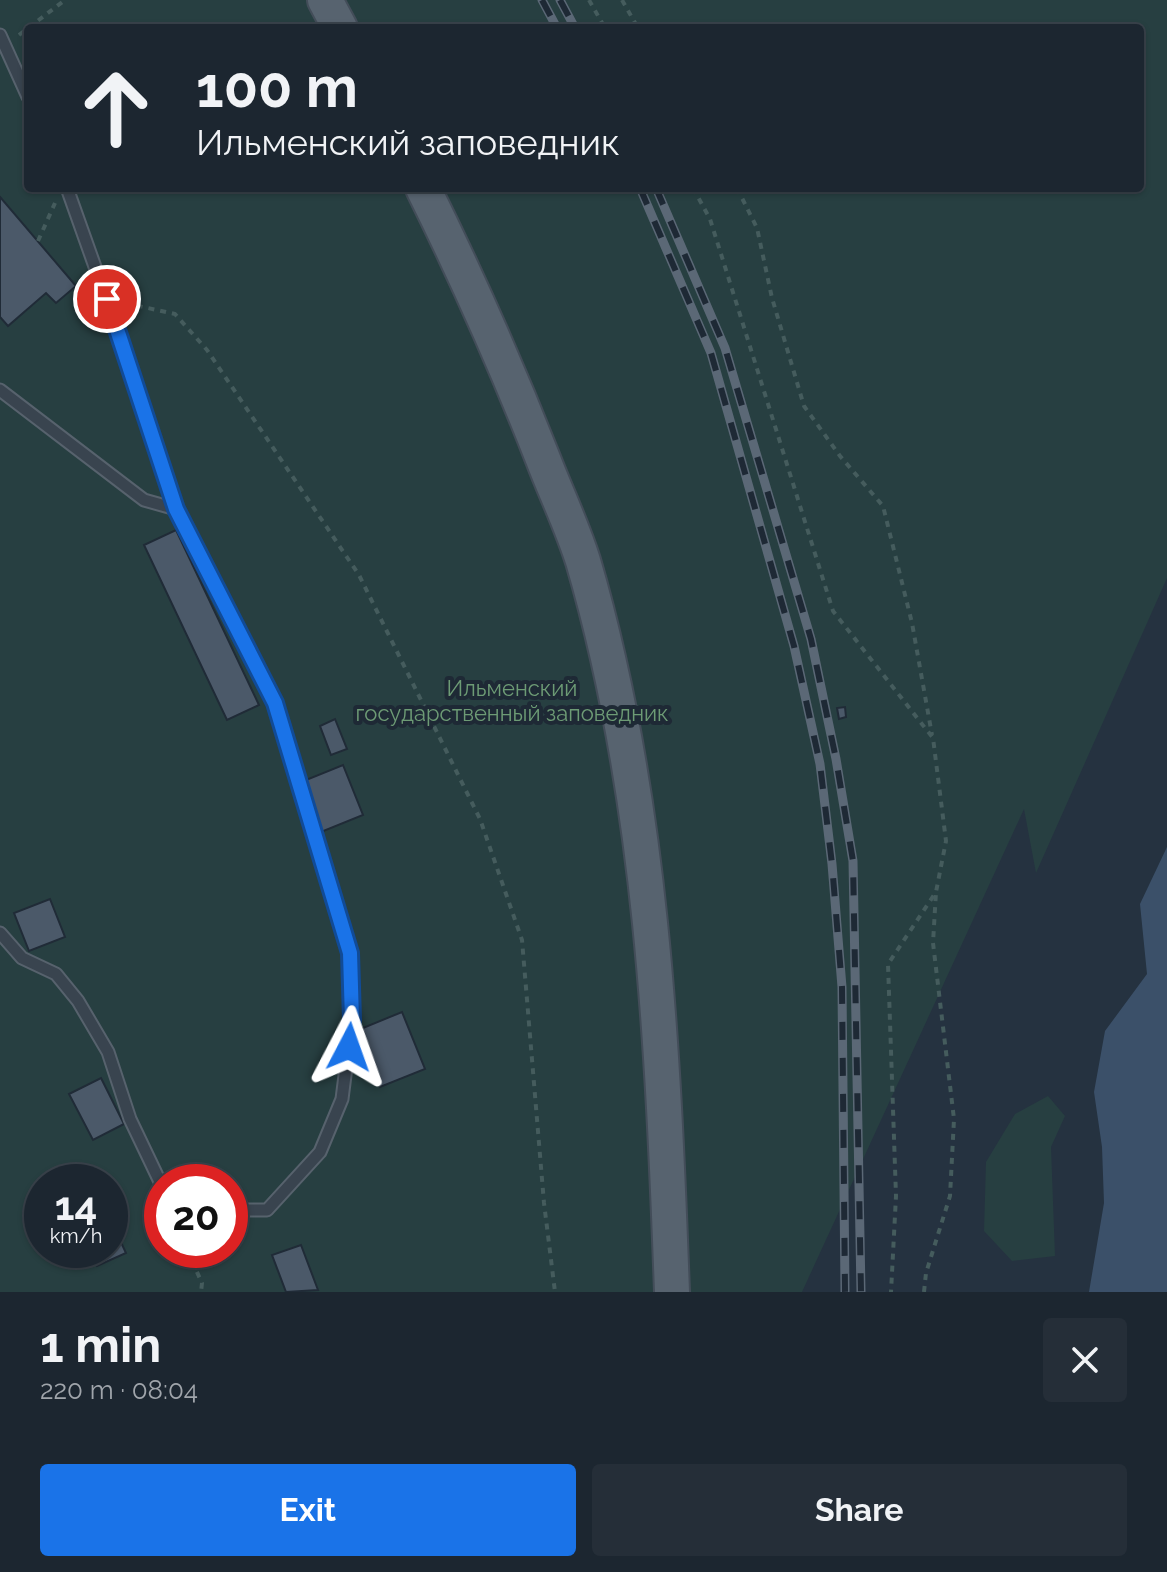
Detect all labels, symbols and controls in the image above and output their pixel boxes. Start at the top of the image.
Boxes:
text: 100 m [196,54,358,120]
icon: ahead [64,56,168,160]
text: Ильменский заповедник [196,121,620,163]
pin [73,265,141,333]
icon: arrive [85,277,129,321]
park label: Ильменский государственный заповедник [355,675,669,726]
position arrow [307,1005,391,1089]
speed limit sign: 20 [144,1164,248,1268]
text: 14 [55,1182,97,1229]
text: km/h [50,1224,102,1248]
text: 1 min [40,1317,161,1373]
button: close [1043,1318,1127,1402]
text: 220 m · 08:04 [40,1375,198,1405]
button: Exit [40,1464,576,1556]
button: Share [592,1464,1127,1556]

